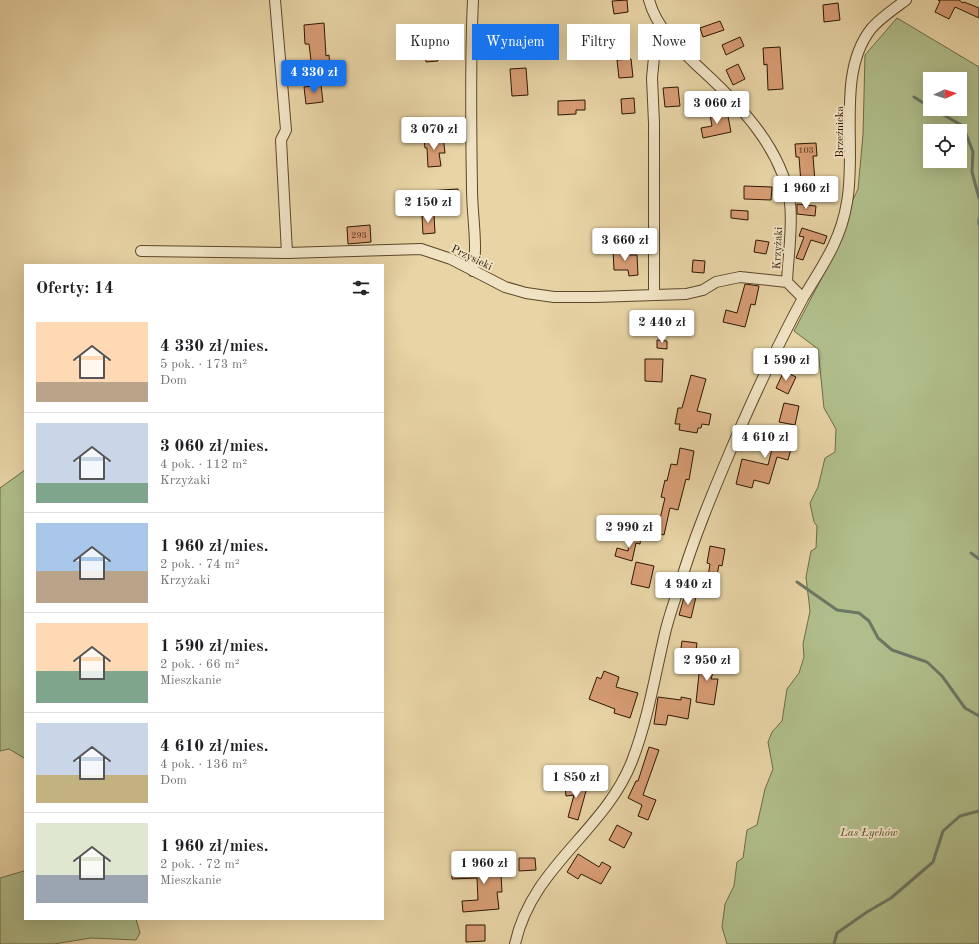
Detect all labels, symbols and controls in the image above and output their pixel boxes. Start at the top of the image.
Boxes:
chip: Kupno [396,24,464,60]
chip: Wynajem [472,24,559,60]
chip: Filtry [567,24,630,60]
chip: Nowe [638,24,700,60]
pin: 4 330 zł [273,60,355,94]
text: 4 330 zł [290,66,338,79]
north arrow [923,72,967,116]
map controls [923,72,967,168]
pin: 3 060 zł [676,91,758,125]
text: 3 060 zł [693,97,741,110]
street label: Brzeźnicka [835,106,846,158]
pin: 3 070 zł [393,117,475,151]
text: 3 070 zł [410,123,458,136]
button: locate [923,124,967,168]
house number: 103 [798,146,814,155]
pin: 1 960 zł [765,176,847,210]
text: 1 960 zł [782,182,830,195]
pin: 2 150 zł [387,190,469,224]
text: 2 150 zł [404,196,452,209]
street label: Krzyżaki [772,227,785,270]
pin: 3 660 zł [584,228,666,262]
house number: 293 [351,231,367,240]
text: 3 660 zł [601,234,649,247]
street label: Przysieki [449,244,494,273]
icon: filters [350,277,372,299]
text: Oferty: 14 [36,280,114,297]
pin: 2 440 zł [621,310,703,344]
text: 2 440 zł [638,316,686,329]
icon: home [68,338,116,386]
text: 4 330 zł/mies. [160,338,268,355]
pin: 1 590 zł [745,348,827,382]
text: 1 590 zł [762,354,810,367]
text: 5 pok. · 173 m² [160,358,247,371]
text: Dom [160,374,187,387]
pin: 4 610 zł [724,425,806,459]
text: 4 610 zł [741,431,789,444]
text: 3 060 zł/mies. [160,438,268,455]
icon: home [68,439,116,487]
text: 4 pok. · 112 m² [160,458,247,471]
text: Krzyżaki [160,474,210,487]
pin: 2 990 zł [588,515,670,549]
text: 2 990 zł [605,521,653,534]
text: 1 960 zł/mies. [160,538,268,555]
icon: home [68,539,116,587]
text: 2 pok. · 74 m² [160,558,240,571]
pin: 4 940 zł [647,572,729,606]
text: Krzyżaki [160,574,210,587]
text: 4 940 zł [664,578,712,591]
text: 1 590 zł/mies. [160,638,268,655]
icon: home [68,639,116,687]
pin: 2 950 zł [666,648,748,682]
text: 2 950 zł [683,654,731,667]
text: 2 pok. · 66 m² [160,658,240,671]
text: Mieszkanie [160,674,221,687]
text: 4 610 zł/mies. [160,738,268,755]
icon: home [68,739,116,787]
text: 4 pok. · 136 m² [160,758,247,771]
pin: 1 850 zł [535,765,617,799]
text: 1 850 zł [552,771,600,784]
text: Dom [160,774,187,787]
park label: Las Łychów [839,828,898,839]
text: 1 960 zł/mies. [160,838,268,855]
icon: home [68,839,116,887]
pin: 1 960 zł [443,851,525,885]
text: 1 960 zł [460,857,508,870]
text: 2 pok. · 72 m² [160,858,240,871]
text: Mieszkanie [160,874,221,887]

